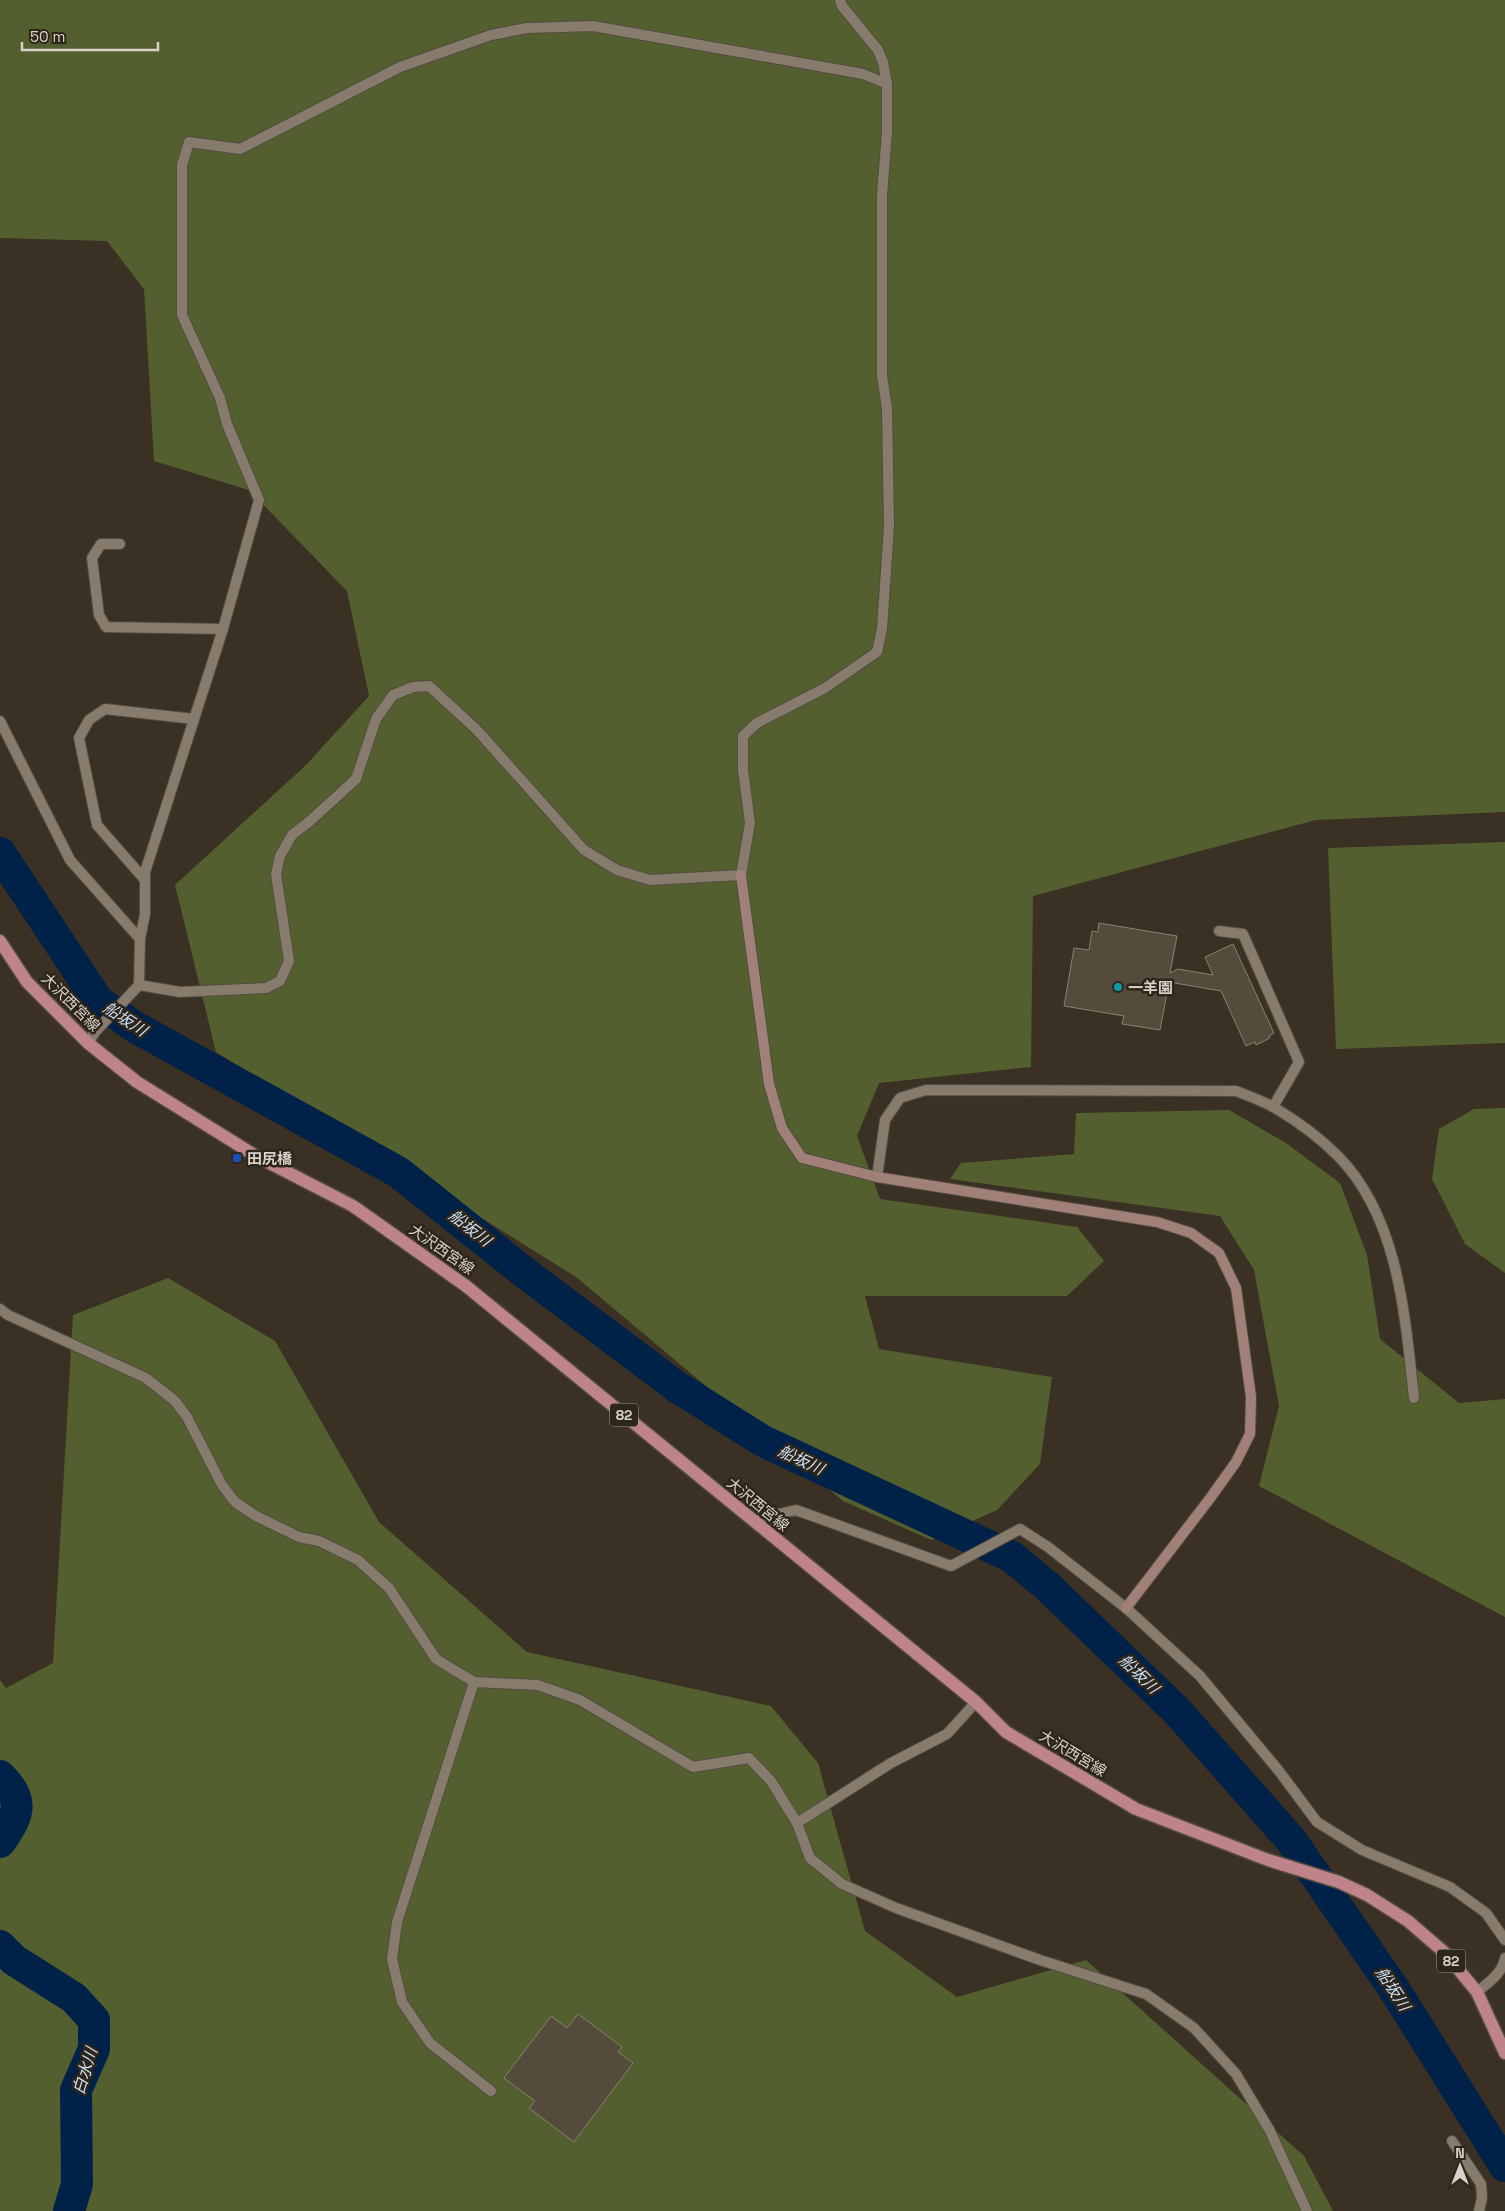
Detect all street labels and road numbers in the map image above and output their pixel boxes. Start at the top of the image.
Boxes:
street label: 大沢西宮線 [38,969,104,1035]
street label: 大沢西宮線 [406,1220,478,1278]
road number: 82 [610,1404,638,1426]
street label: 大沢西宮線 [723,1473,793,1535]
street label: 大沢西宮線 [1036,1726,1110,1780]
road number: 82 [1437,1950,1465,1972]

